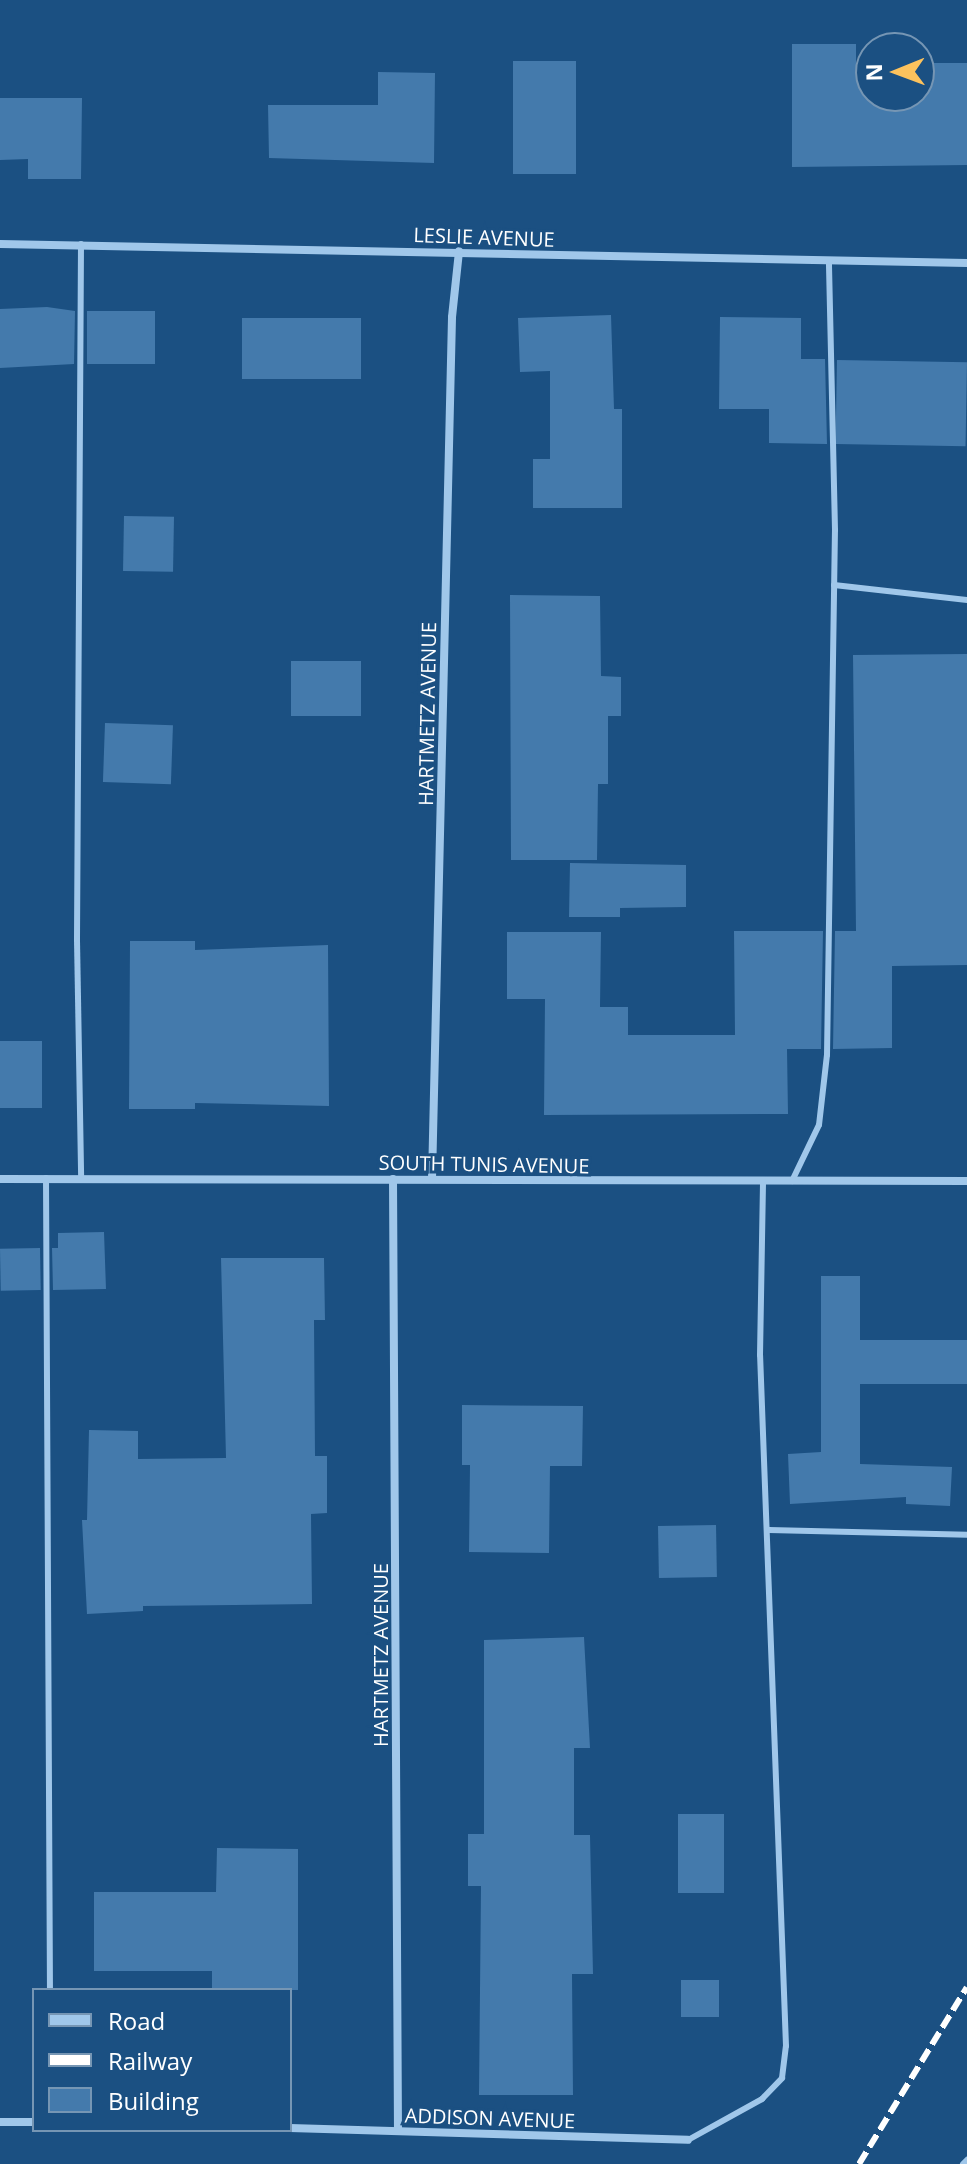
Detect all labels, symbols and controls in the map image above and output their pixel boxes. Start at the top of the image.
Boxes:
north arrow [855,32,935,112]
text: N [858,63,888,82]
street label: LESLIE AVENUE [413,223,555,251]
street label: HARTMETZ AVENUE [413,622,441,806]
street label: SOUTH TUNIS AVENUE [378,1150,590,1178]
street label: HARTMETZ AVENUE [368,1563,392,1747]
legend [32,1988,292,2132]
text: Road [108,2004,165,2037]
text: Railway [108,2044,192,2077]
text: Building [108,2084,199,2117]
street label: ADDISON AVENUE [404,2103,576,2133]

